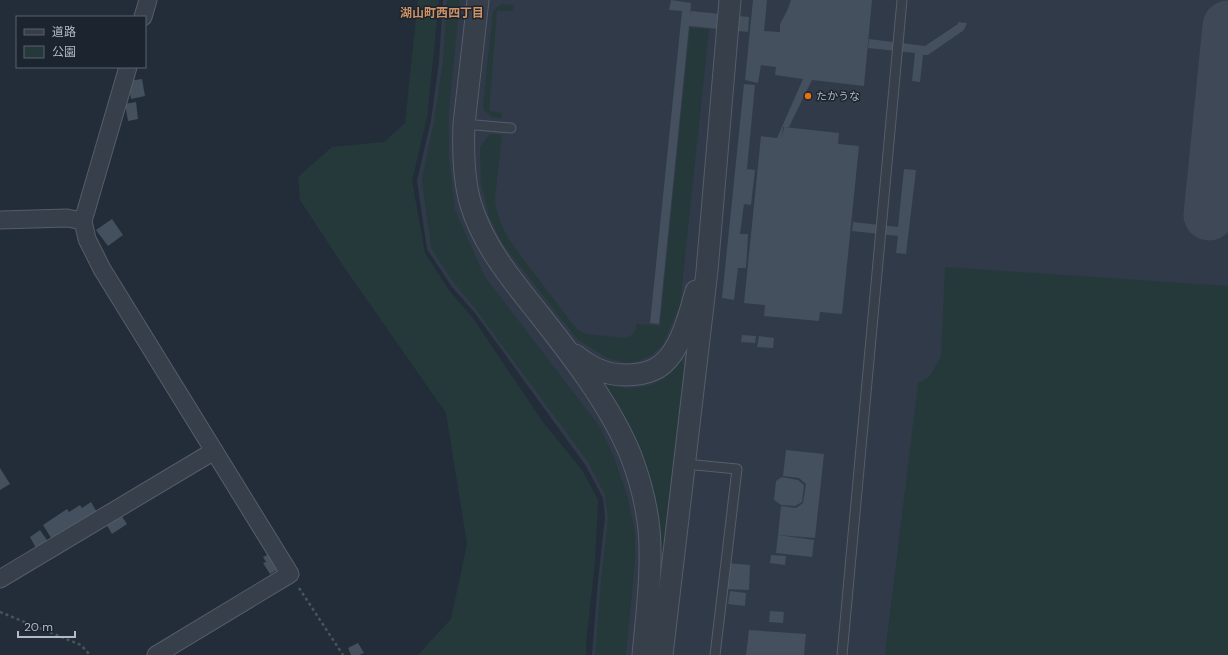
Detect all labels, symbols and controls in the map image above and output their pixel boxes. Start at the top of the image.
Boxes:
district label: 湖山町西四丁目 [400,5,484,21]
legend [16,16,146,68]
text: 道路 [52,24,76,40]
text: 公園 [52,44,76,60]
place label: たかうな [816,89,860,103]
marker: たかうな [803,91,813,101]
scale bar [18,613,75,639]
text: 20 m [24,619,53,635]

